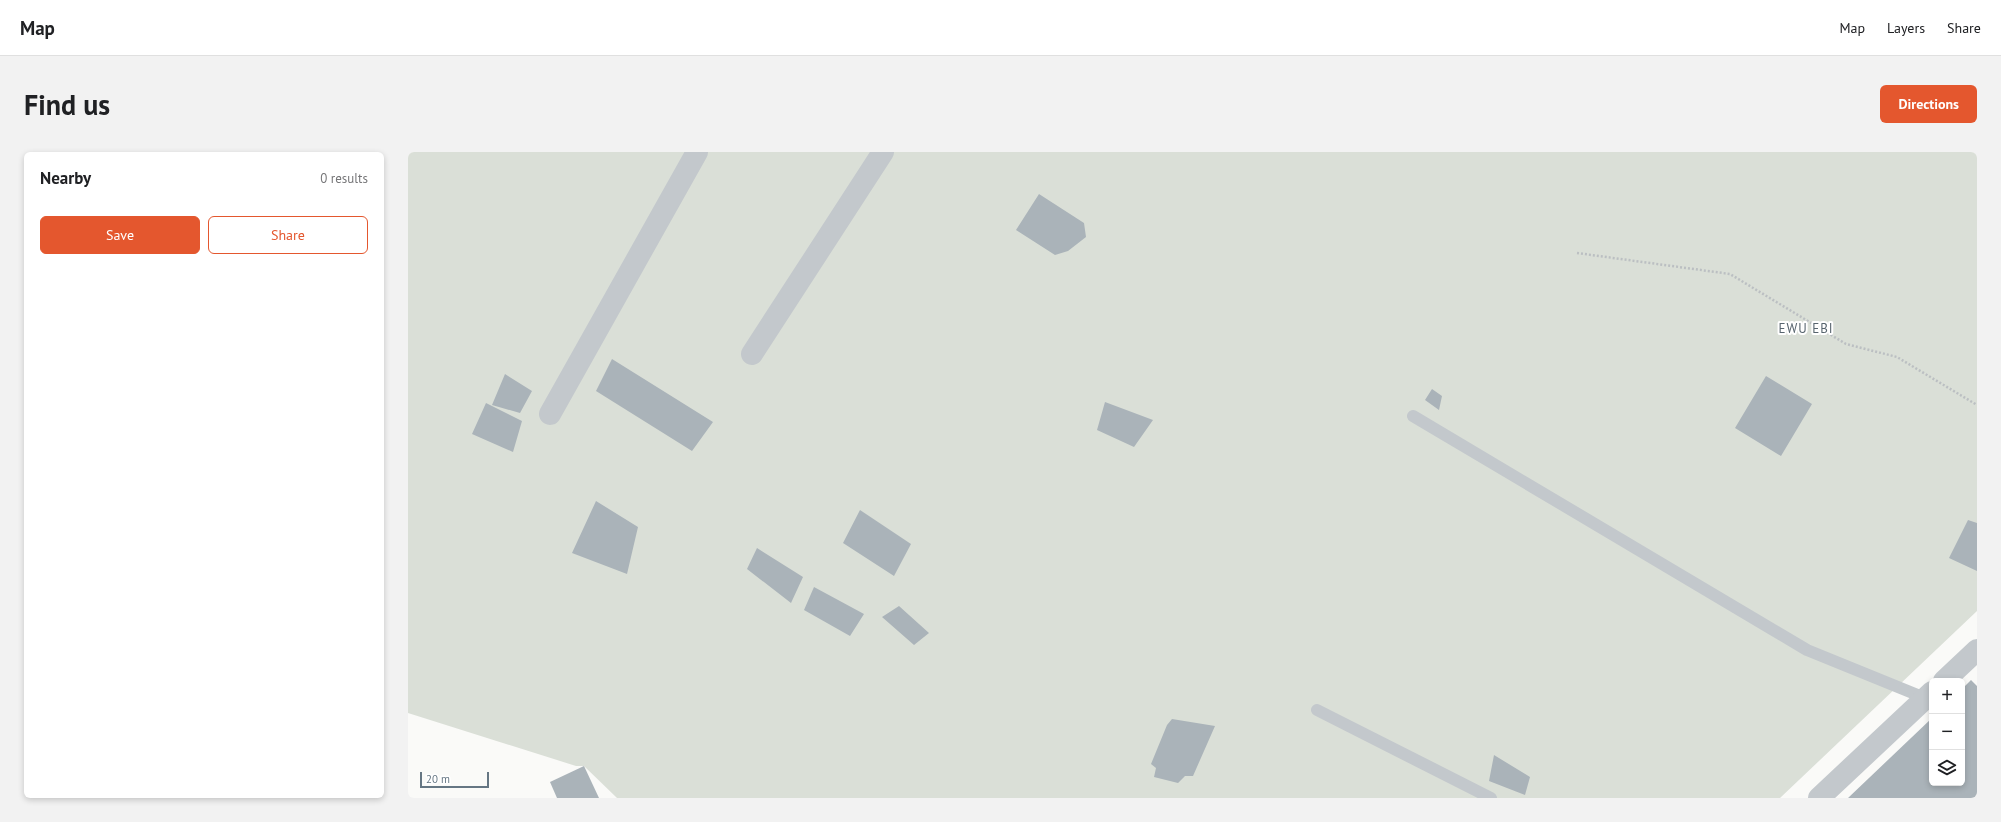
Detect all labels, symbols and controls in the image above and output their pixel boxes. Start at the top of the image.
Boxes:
text: Map [20,16,55,40]
text: Map [1839,19,1865,37]
text: Layers [1887,19,1925,37]
text: Share [1947,19,1981,37]
button: Directions [1880,85,1977,123]
text: Find us [24,86,110,123]
text: Nearby [40,167,91,189]
text: 0 results [320,170,368,187]
button: Save [40,216,200,254]
button: Share [208,216,368,254]
district label: EWU EBI [1778,320,1834,337]
map controls [1929,678,1965,786]
button: + [1929,678,1965,714]
button: − [1929,714,1965,750]
button: layers [1929,750,1965,786]
scale bar [420,770,489,789]
text: 20 m [426,772,450,786]

